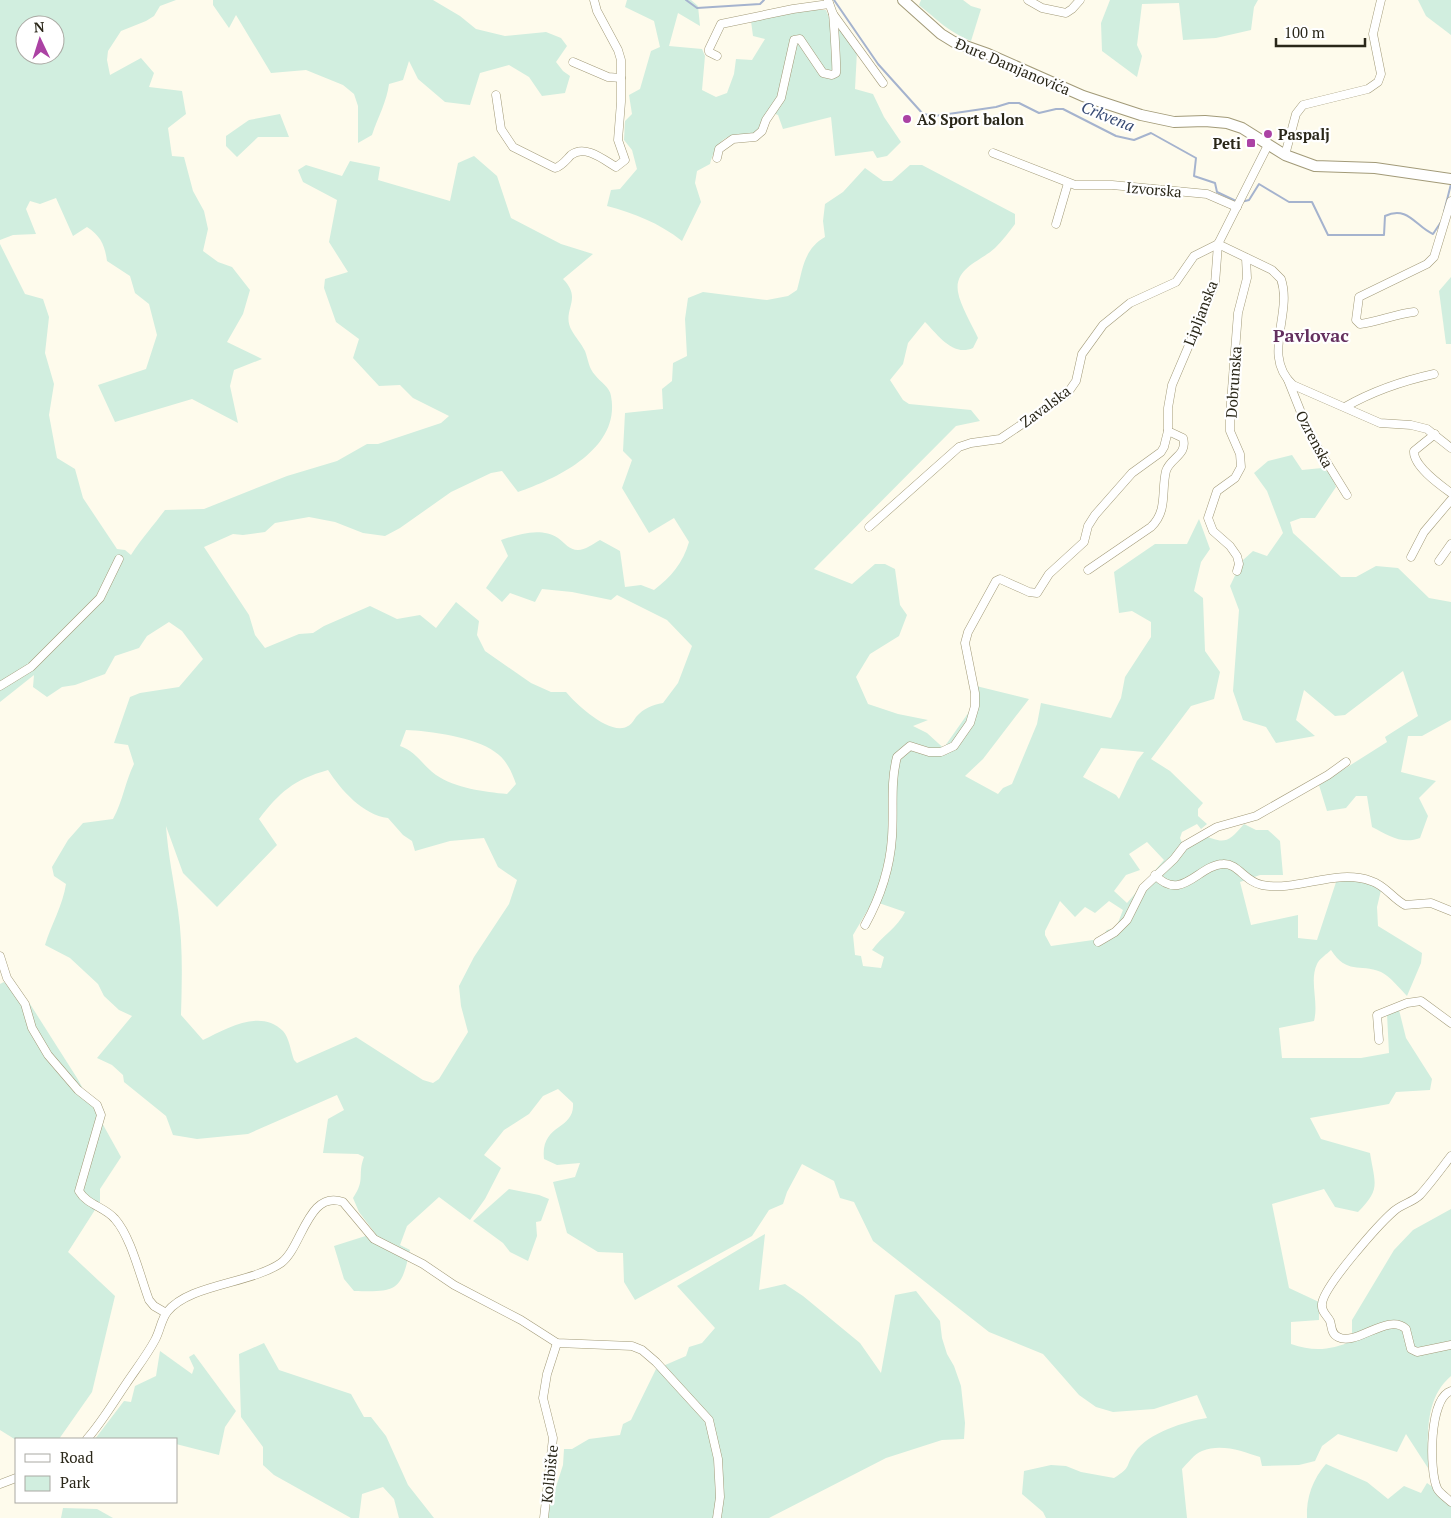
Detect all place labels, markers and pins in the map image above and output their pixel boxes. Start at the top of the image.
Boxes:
place label: AS Sport balon [917,109,1024,129]
marker: AS Sport balon [901,113,913,125]
place label: Paspalj [1278,124,1330,144]
marker: Paspalj [1262,128,1274,140]
place label: Peti [1213,133,1241,153]
marker: Peti [1245,137,1257,149]

